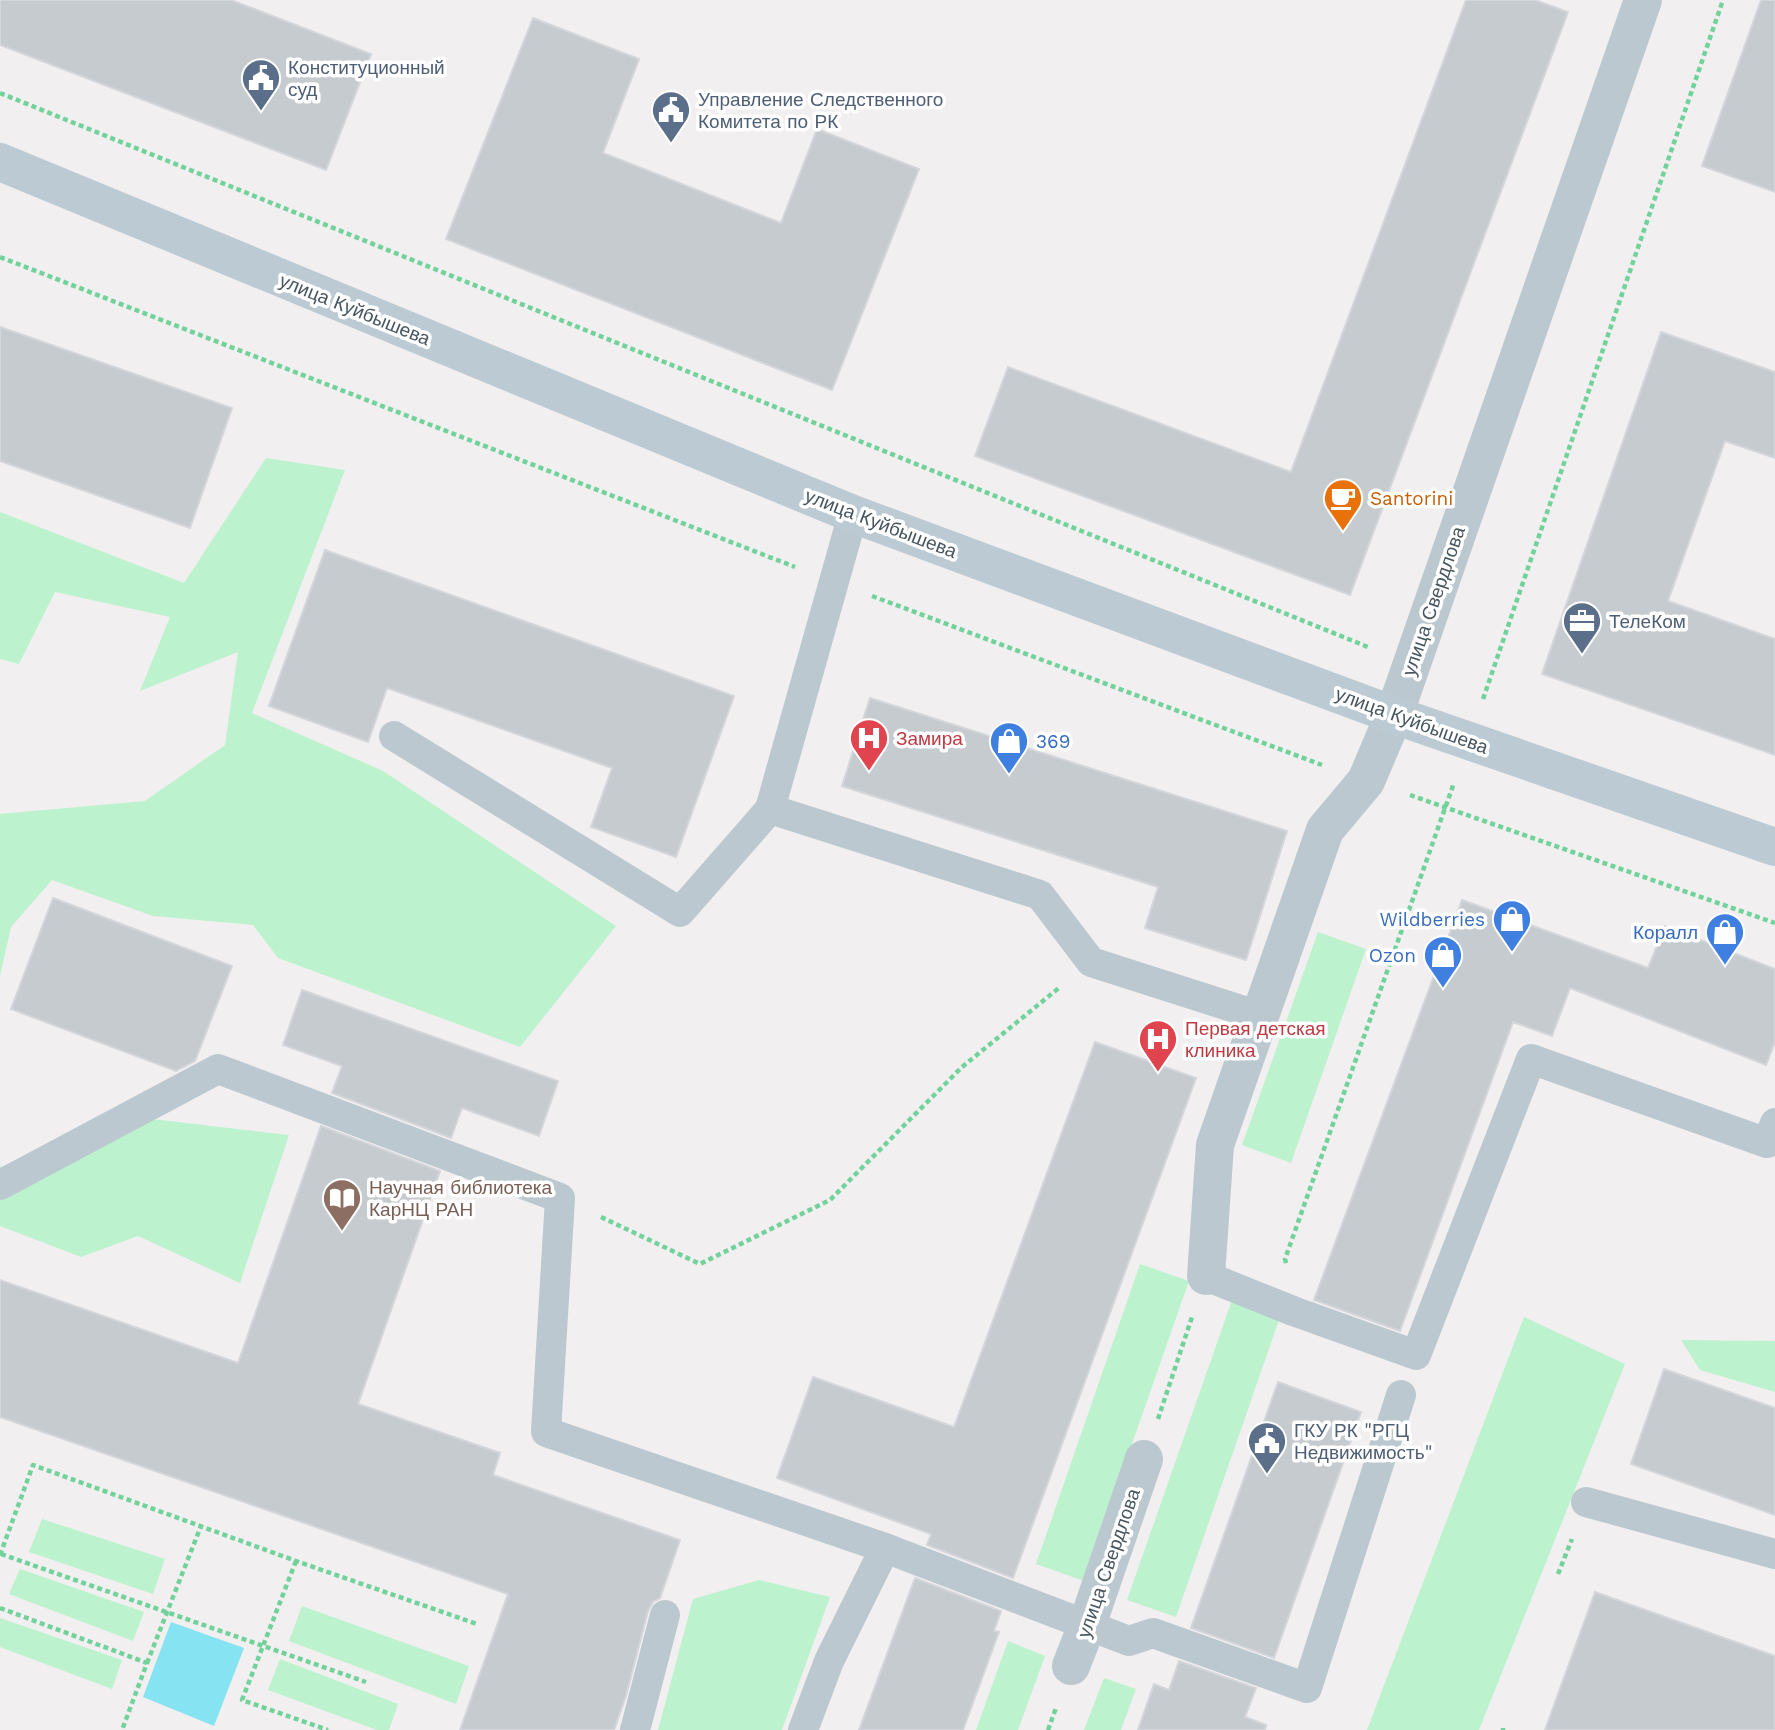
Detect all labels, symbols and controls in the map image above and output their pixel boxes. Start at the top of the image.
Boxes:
place label: Конституционный суд [288,56,445,101]
public building icon: Конституционный суд [240,57,282,112]
place label: Управление Следственного Комитета по РК [698,88,943,133]
public building icon: Управление Следственного Комитета по РК [650,89,692,144]
street label: улица Куйбышева [276,269,434,350]
cafe icon: Santorini [1322,477,1364,532]
street label: улица Куйбышева [802,484,960,563]
place label: Santorini [1370,487,1453,510]
street label: улица Свердлова [1397,523,1470,679]
office icon: ТелеКом [1561,600,1603,655]
place label: ТелеКом [1609,610,1686,633]
street label: улица Куйбышева [1332,682,1492,759]
hospital icon: Замира [848,717,890,772]
shop icon: 369 [988,720,1030,775]
place label: Замира [896,727,963,750]
place label: 369 [1036,730,1070,753]
shop icon: Wildberries [1491,898,1533,953]
place label: Wildberries [1380,908,1485,931]
shop icon: Коралл [1704,911,1746,966]
place label: Коралл [1633,921,1698,944]
shop icon: Ozon [1422,934,1464,989]
place label: Ozon [1369,944,1416,967]
place label: Первая детская клиника [1185,1017,1326,1062]
hospital icon: Первая детская клиника [1137,1018,1179,1073]
place label: Научная библиотека КарНЦ РАН [369,1176,552,1221]
library icon: Научная библиотека КарНЦ РАН [321,1177,363,1232]
place label: ГКУ РК "РГЦ Недвижимость" [1294,1419,1432,1464]
public building icon: ГКУ РК "РГЦ Недвижимость" [1246,1420,1288,1475]
street label: улица Свердлова [1072,1485,1145,1641]

